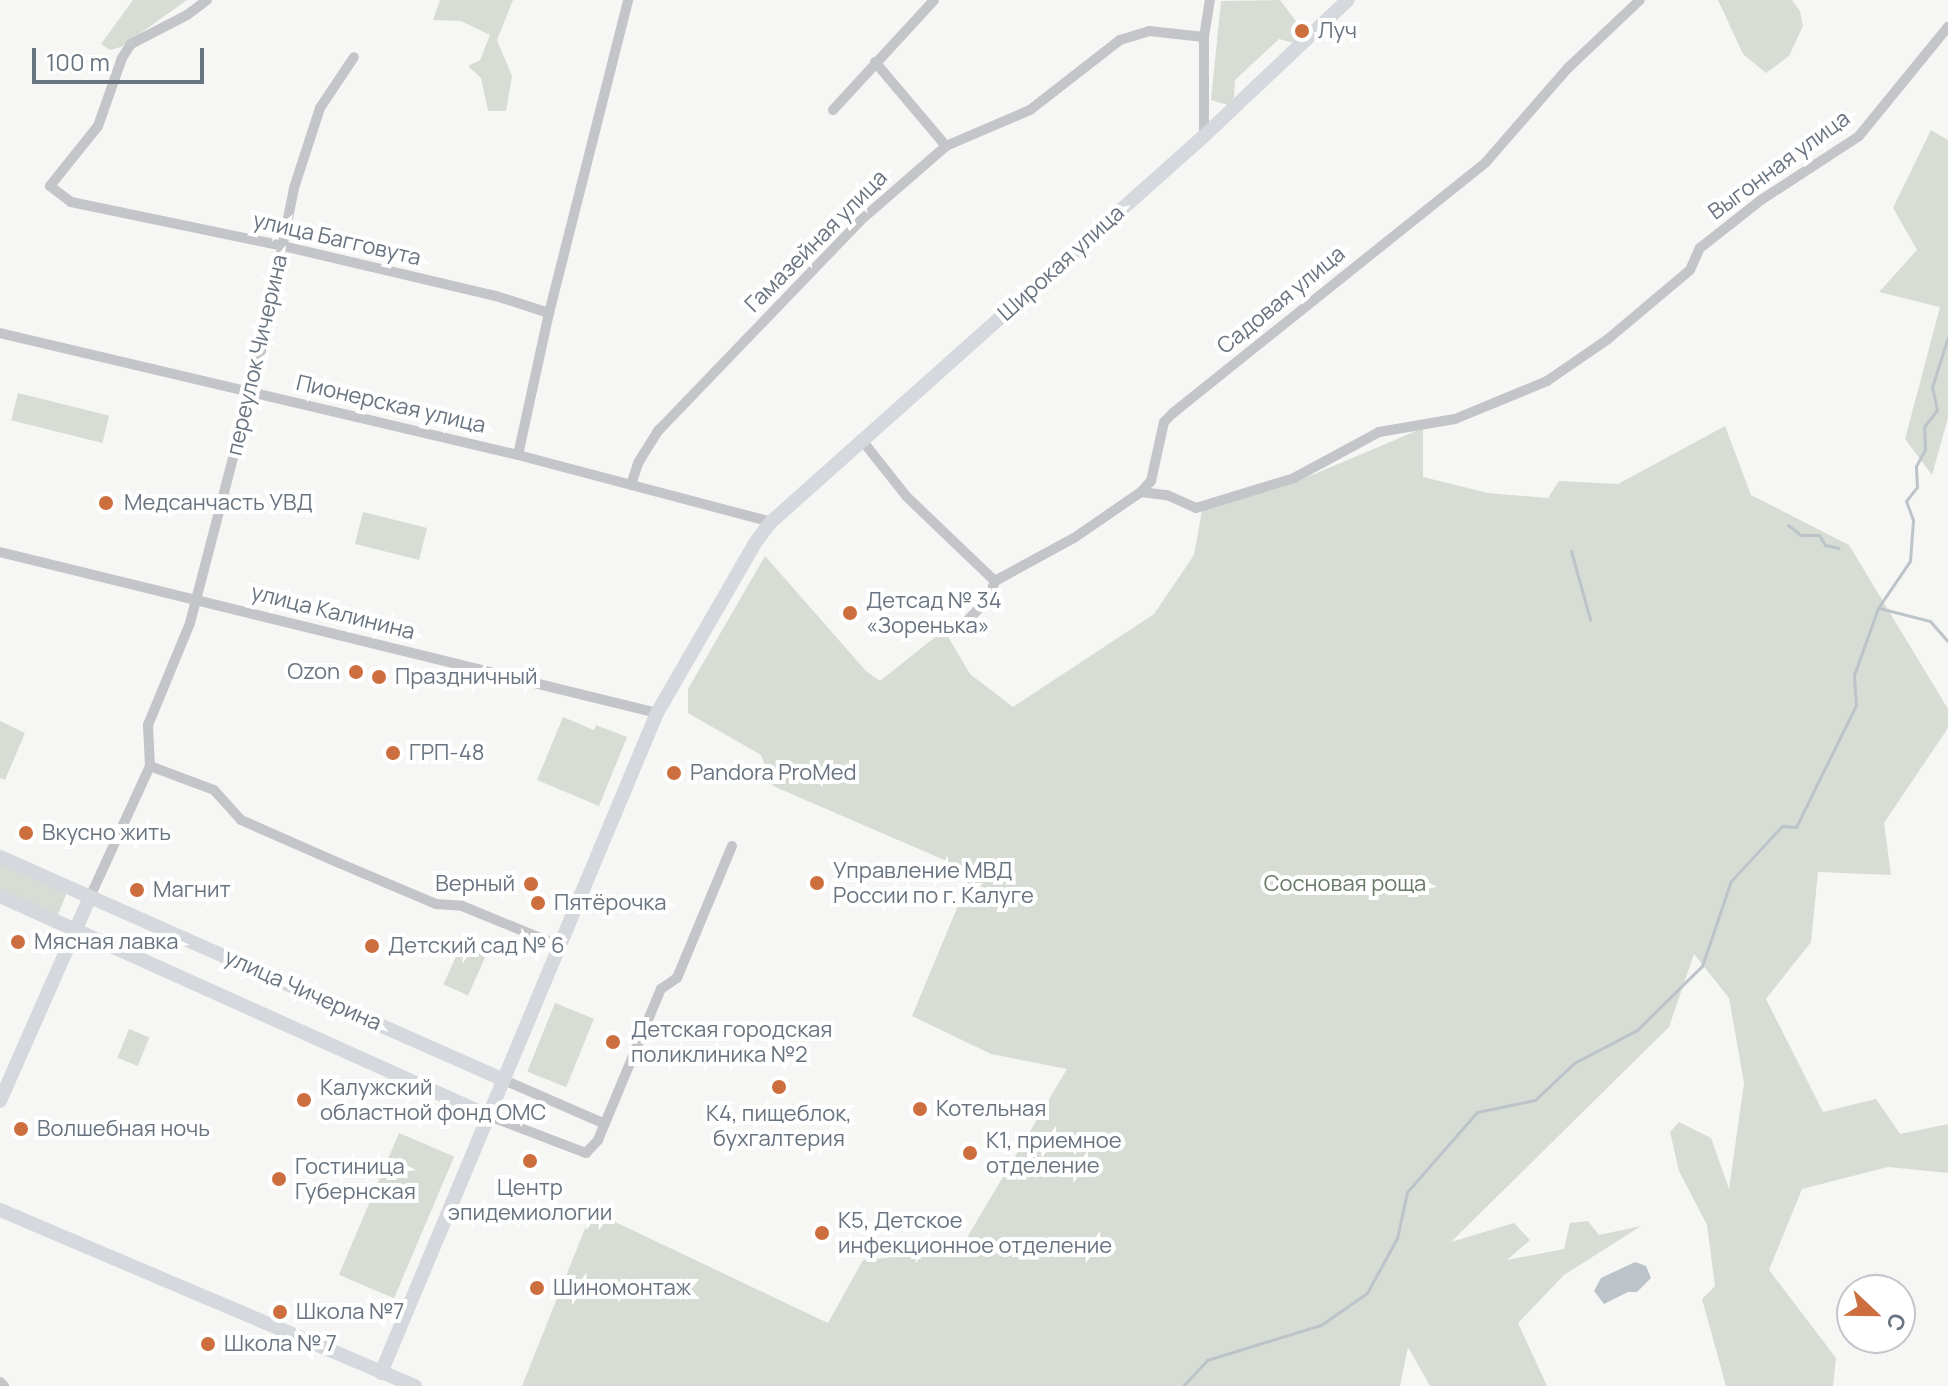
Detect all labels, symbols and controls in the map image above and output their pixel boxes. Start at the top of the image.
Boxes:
place label: Луч [1318,18,1357,44]
marker: Луч [1293,22,1311,40]
scale bar [36,32,208,82]
text: 100 m [46,45,110,78]
street label: Выгонная улица [1703,105,1855,225]
street label: Гамазейная улица [739,164,893,318]
street label: Широкая улица [993,200,1129,326]
street label: улица Багговута [250,207,424,271]
street label: Садовая улица [1212,240,1350,360]
street label: переулок Чичерина [221,252,293,458]
street label: Пионерская улица [294,369,488,439]
place label: Медсанчасть УВД [124,490,313,516]
marker: Медсанчасть УВД [95,492,117,514]
street label: улица Калинина [248,579,418,645]
place label: Детсад № 34 «Зоренька» [866,587,1002,638]
marker: Детсад № 34 «Зоренька» [841,604,859,622]
place label: Ozon [287,659,340,685]
marker: Ozon [347,663,365,681]
place label: Праздничный [395,664,538,690]
marker: Праздничный [370,668,388,686]
place label: ГРП-48 [409,740,484,766]
marker: ГРП-48 [384,744,402,762]
place label: Pandora ProMed [690,760,857,786]
marker: Pandora ProMed [665,764,683,782]
place label: Вкусно жить [42,820,171,846]
marker: Вкусно жить [17,824,35,842]
place label: Управление МВД России по г. Калуге [833,857,1034,908]
place label: Верный [435,871,515,897]
park label: Сосновая роща [1264,871,1426,897]
marker: Управление МВД России по г. Калуге [808,874,826,892]
marker: Верный [522,875,540,893]
place label: Магнит [153,877,231,903]
marker: Магнит [128,881,146,899]
place label: Пятёрочка [554,890,667,916]
marker: Пятёрочка [529,894,547,912]
place label: Мясная лавка [34,929,178,955]
marker: Мясная лавка [9,933,27,951]
place label: Детский сад № 6 [388,933,565,959]
marker: Детский сад № 6 [363,937,381,955]
street label: улица Чичерина [220,944,386,1036]
place label: Детская городская поликлиника №2 [631,1016,832,1068]
marker: Детская городская поликлиника №2 [602,1031,624,1053]
place label: Калужский областной фонд ОМС [320,1074,546,1126]
marker: К4, пищеблок, бухгалтерия [770,1078,788,1096]
marker: Калужский областной фонд ОМС [295,1091,313,1109]
place label: Котельная [936,1096,1046,1122]
place label: К4, пищеблок, бухгалтерия [706,1100,852,1152]
marker: Котельная [911,1100,929,1118]
place label: Волшебная ночь [37,1116,210,1142]
marker: Волшебная ночь [12,1120,30,1138]
place label: К1, приемное отделение [986,1127,1122,1178]
marker: К1, приемное отделение [961,1144,979,1162]
marker: Центр эпидемиологии [521,1152,539,1170]
place label: Гостиница Губернская [295,1153,416,1204]
marker: Гостиница Губернская [270,1170,288,1188]
place label: Центр эпидемиологии [448,1174,612,1226]
place label: К5, Детское инфекционное отделение [838,1207,1112,1258]
marker: К5, Детское инфекционное отделение [813,1224,831,1242]
north arrow [1836,1274,1916,1354]
place label: Шиномонтаж [553,1275,691,1301]
marker: Шиномонтаж [528,1279,546,1297]
place label: Школа №7 [296,1299,404,1325]
marker: Школа №7 [271,1303,289,1321]
text: С [1879,1309,1913,1335]
place label: Школа № 7 [224,1331,337,1357]
marker: Школа № 7 [199,1335,217,1353]

